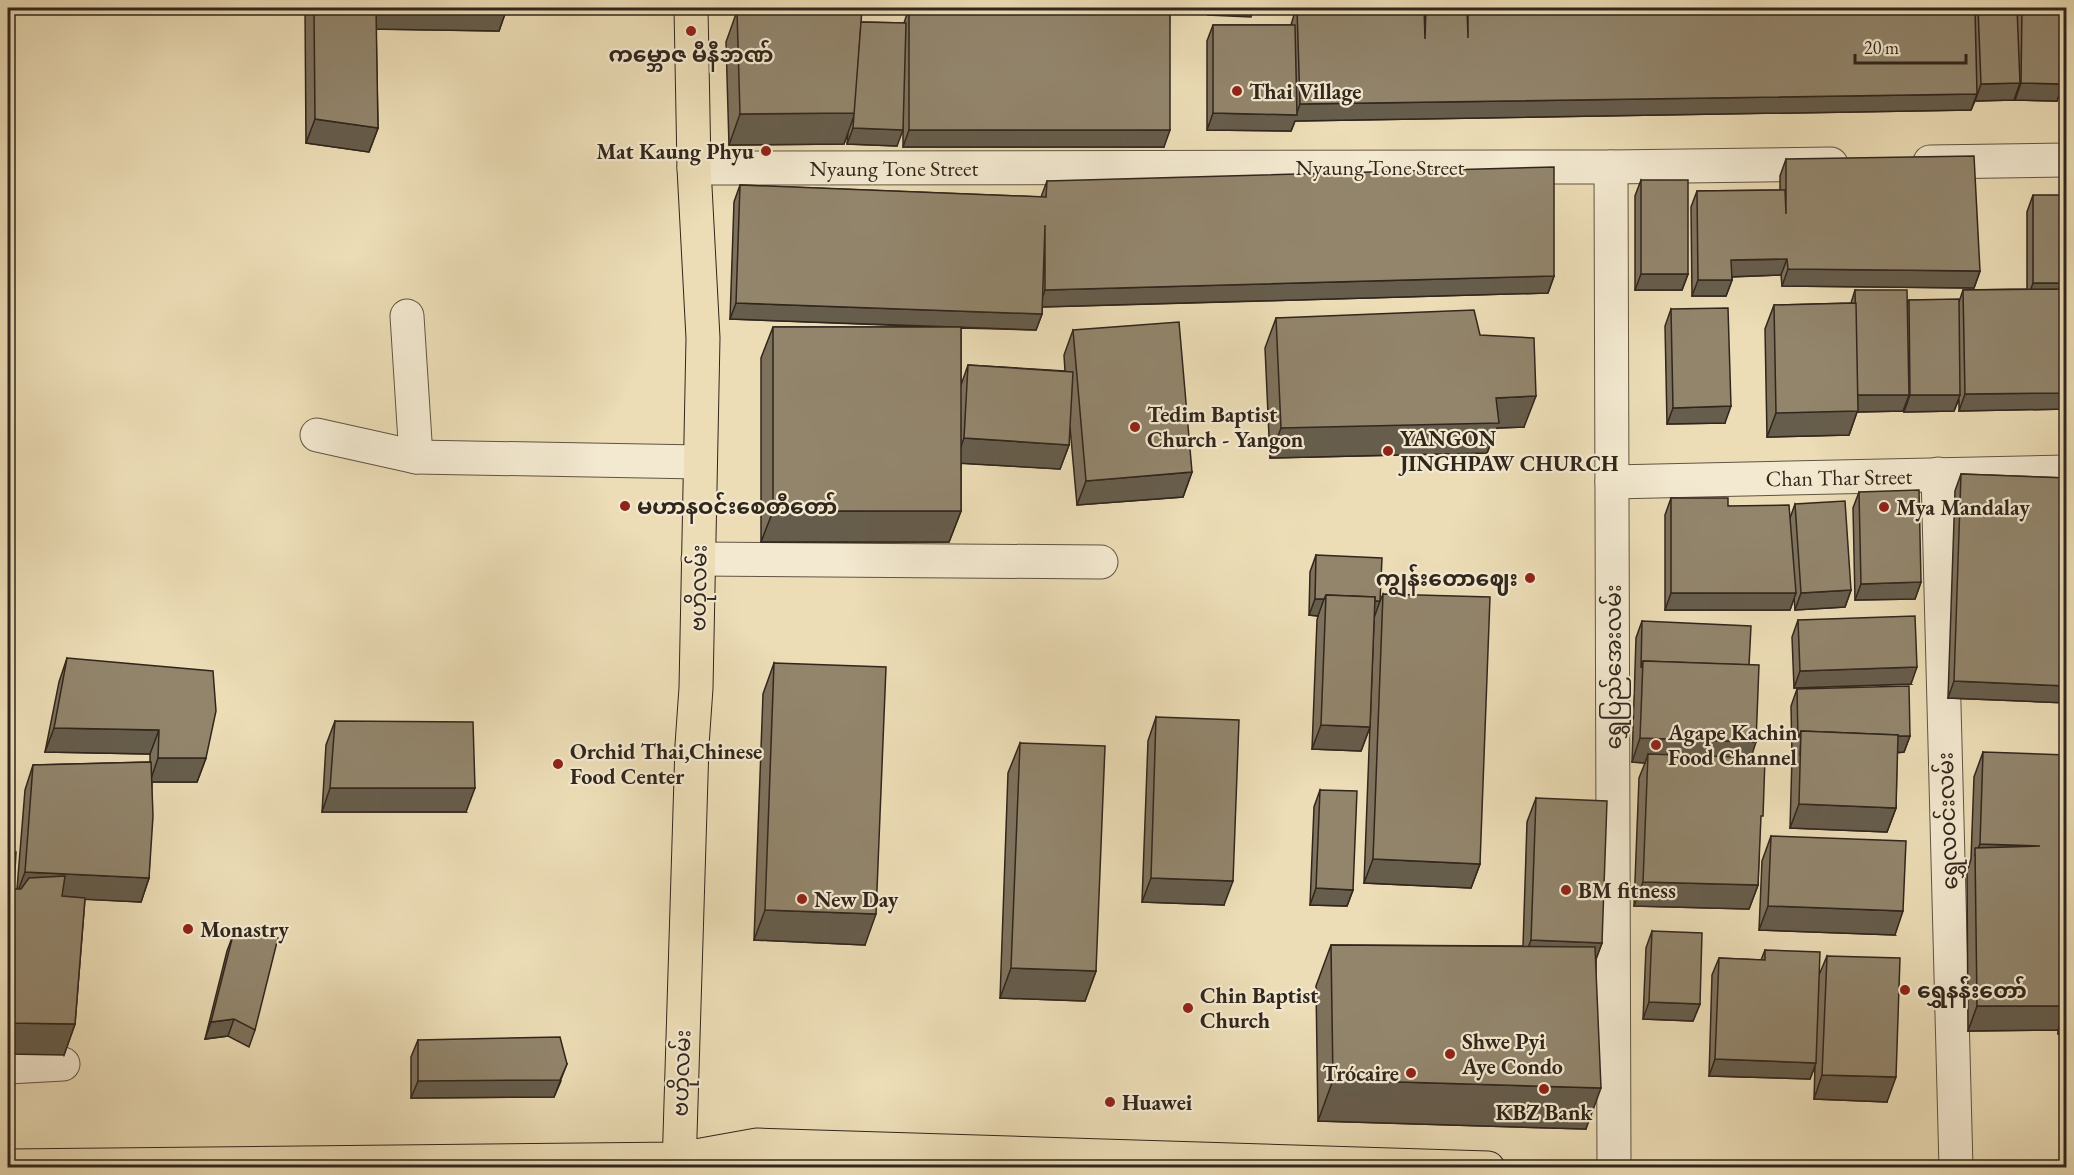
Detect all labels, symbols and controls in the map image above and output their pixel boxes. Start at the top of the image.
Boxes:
marker: ကမ္ဘောဇ မီနီဘဏ် [684,24,698,38]
scale bar [1855,27,1966,65]
text: 20 m [1864,36,1899,59]
place label: ကမ္ဘောဇ မီနီဘဏ် [608,39,774,72]
place label: Thai Village [1249,77,1362,106]
marker: Thai Village [1230,84,1244,98]
place label: Mat Kaung Phyu [596,137,754,166]
marker: Mat Kaung Phyu [759,144,773,158]
street label: Nyaung Tone Street [1296,153,1465,182]
street label: Nyaung Tone Street [810,154,979,183]
place label: Tedim Baptist Church - Yangon [1147,400,1304,454]
marker: Tedim Baptist Church - Yangon [1128,420,1142,434]
place label: YANGON JINGHPAW CHURCH [1398,424,1619,478]
marker: YANGON JINGHPAW CHURCH [1381,444,1395,458]
street label: Chan Thar Street [1765,462,1913,493]
place label: မဟာနဝင်းစေတီတော် [637,491,837,524]
place label: Mya Mandalay [1896,493,2030,522]
marker: မဟာနဝင်းစေတီတော် [618,499,632,513]
marker: Mya Mandalay [1877,500,1891,514]
street label: ဗဟိုလမ်း [682,544,717,632]
place label: ကျွန်းတောဈေး [1376,563,1518,598]
marker: ကျွန်းတောဈေး [1523,571,1537,585]
street label: ရွှေပြည်အေးလမ်း [1598,584,1631,750]
place label: Agape Kachin Food Channel [1667,718,1798,772]
place label: Orchid Thai,Chinese Food Center [570,737,762,791]
marker: Agape Kachin Food Channel [1649,738,1663,752]
street label: ရွှေလဝင်းလမ်း [1930,752,1967,890]
marker: Orchid Thai,Chinese Food Center [551,757,565,771]
place label: BM fitness [1578,876,1676,905]
marker: BM fitness [1559,883,1573,897]
place label: New Day [814,885,899,914]
marker: New Day [795,892,809,906]
place label: Monastry [200,915,289,944]
marker: Monastry [181,922,195,936]
place label: ရွှေနန်းတော် [1917,975,2027,1008]
place label: Chin Baptist Church [1200,981,1319,1035]
marker: ရွှေနန်းတော် [1898,983,1912,997]
marker: Chin Baptist Church [1181,1001,1195,1015]
place label: Shwe Pyi Aye Condo [1461,1027,1563,1081]
street label: ဗဟိုလမ်း [664,1029,701,1117]
marker: Shwe Pyi Aye Condo [1443,1047,1457,1061]
place label: Trócaire [1322,1059,1399,1088]
marker: Trócaire [1404,1066,1418,1080]
marker: KBZ Bank [1537,1082,1551,1096]
place label: Huawei [1122,1088,1193,1117]
marker: Huawei [1103,1095,1117,1109]
place label: KBZ Bank [1496,1098,1593,1127]

